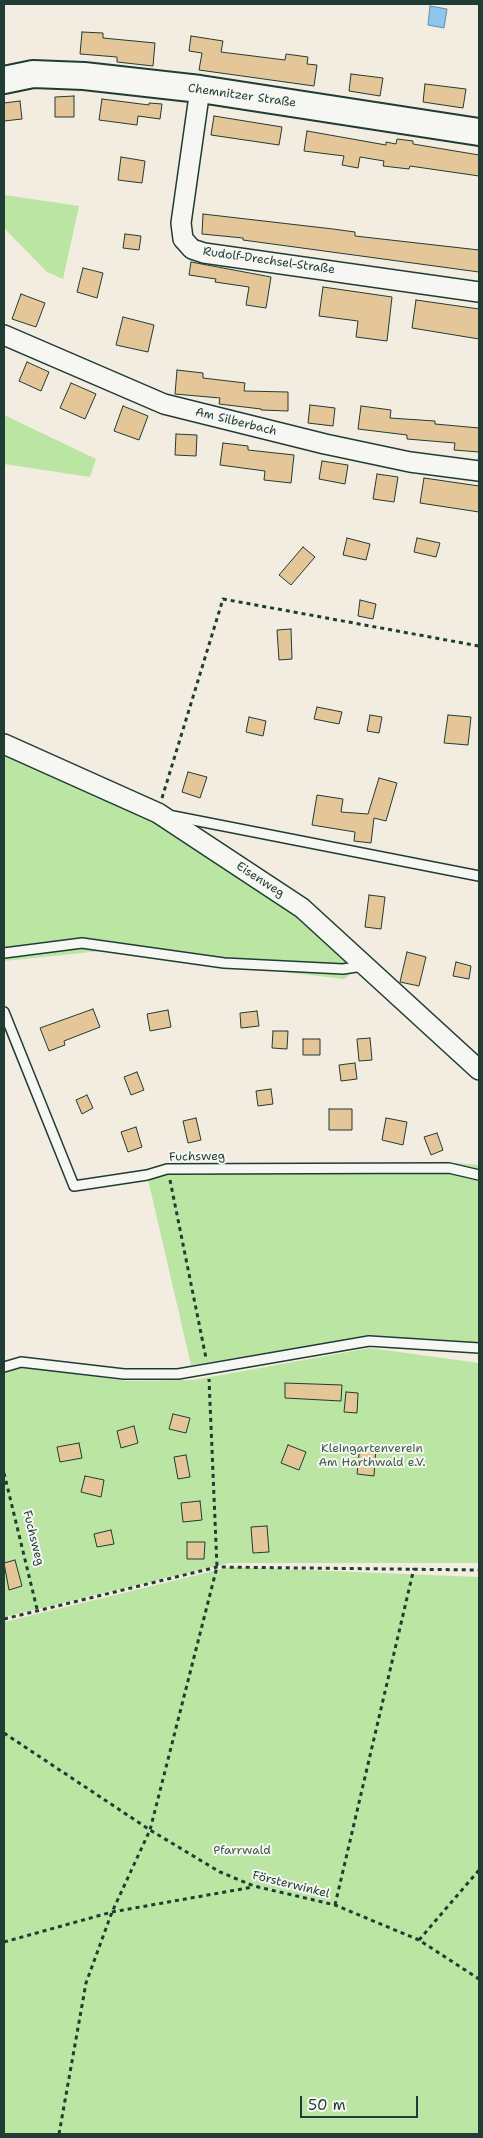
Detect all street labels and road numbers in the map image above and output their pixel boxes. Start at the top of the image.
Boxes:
street label: Chemnitzer Straße [187,81,297,111]
street label: Rudolf-Drechsel-Straße [202,245,336,277]
street label: Am Silberbach [194,405,278,439]
street label: Eisenweg [233,859,287,901]
street label: Fuchsweg [169,1149,225,1165]
street label: Fuchsweg [19,1509,47,1567]
street label: Försterwinkel [251,1868,331,1902]

